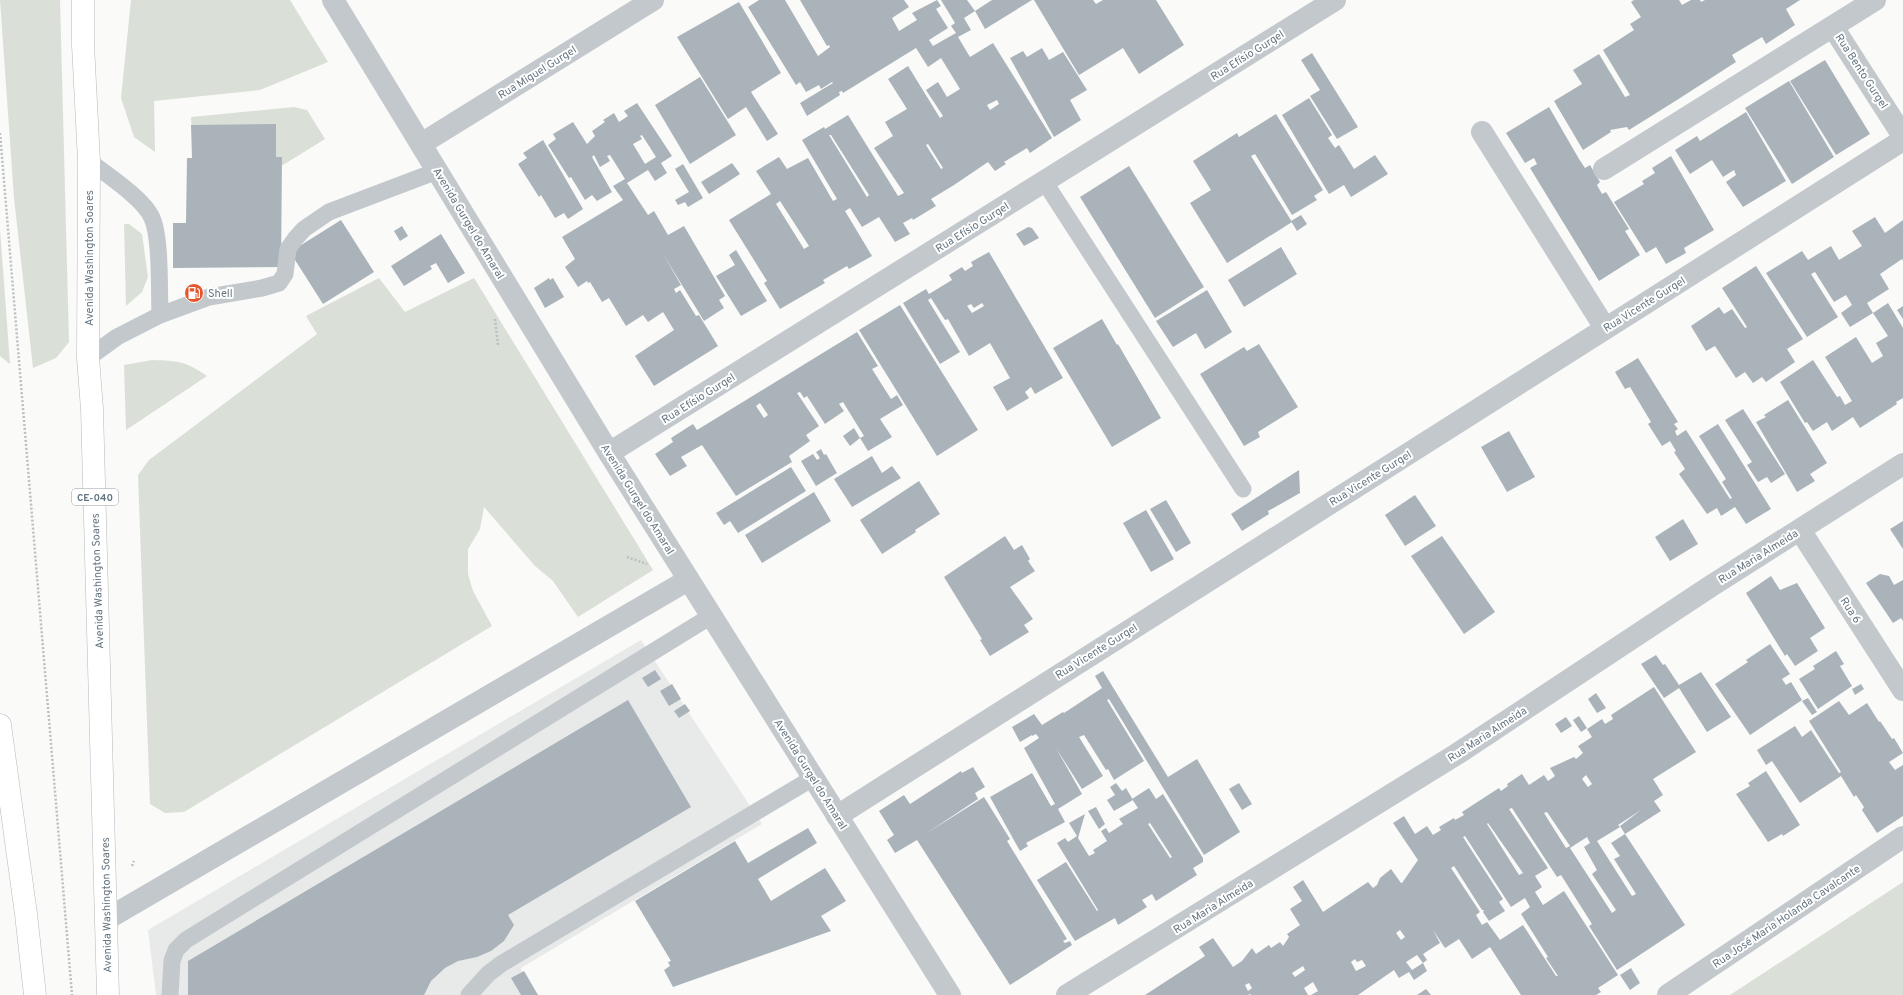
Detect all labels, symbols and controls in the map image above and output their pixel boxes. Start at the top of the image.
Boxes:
street label: Rua Efísio Gurgel [1208,28,1287,84]
street label: Rua Bento Gurgel [1832,31,1891,112]
street label: Rua Miguel Gurgel [496,43,579,103]
street label: Avenida Gurgel do Amaral [429,165,507,282]
street label: Avenida Washington Soares [83,190,97,326]
street label: Rua Efísio Gurgel [933,200,1012,256]
street label: Rua Vicente Gurgel [1601,274,1688,336]
fuel station icon: Shell [183,282,205,304]
place label: Shell [208,287,233,301]
street label: Rua Efísio Gurgel [659,371,738,427]
street label: Avenida Gurgel do Amaral [597,442,677,557]
street label: Rua Vicente Gurgel [1327,448,1414,510]
road number: CE-040 [72,489,118,505]
street label: Avenida Washington Soares [89,513,107,649]
street label: Rua Maria Almeida [1716,527,1801,587]
street label: Rua 6 [1837,595,1864,626]
street label: Rua Vicente Gurgel [1053,621,1140,683]
street label: Rua Maria Almeida [1445,704,1530,766]
street label: Avenida Gurgel do Amaral [770,717,850,832]
street label: Avenida Washington Soares [99,837,115,973]
street label: Rua José Maria Holanda Cavalcante [1710,862,1863,972]
street label: Rua Maria Almeida [1171,877,1256,937]

